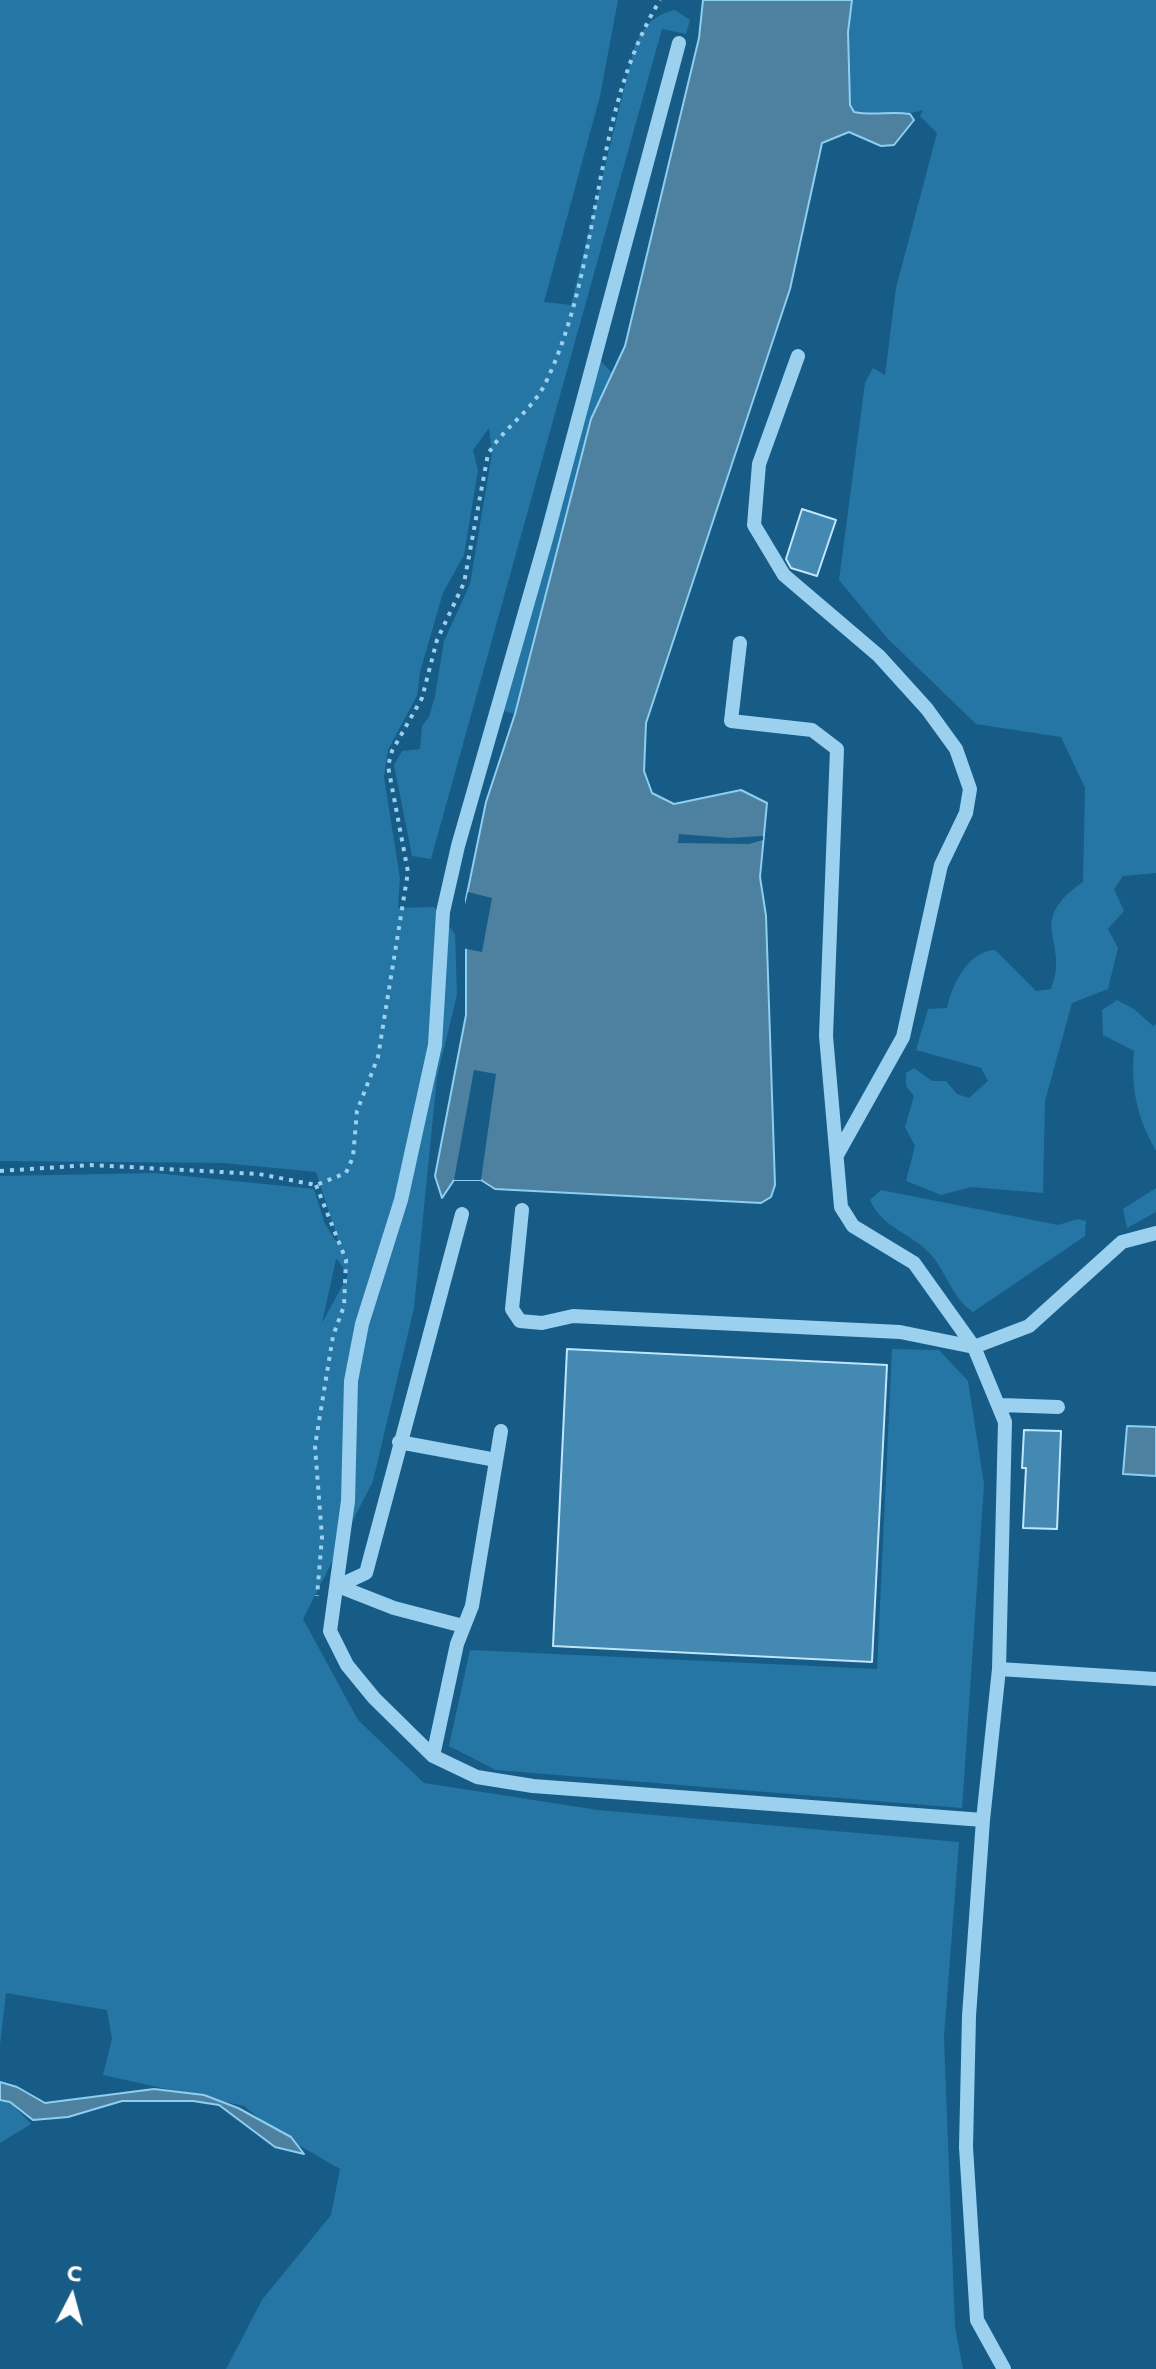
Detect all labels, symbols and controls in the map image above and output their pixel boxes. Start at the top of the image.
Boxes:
north arrow [32,2257,112,2337]
text: С [66,2258,83,2287]

